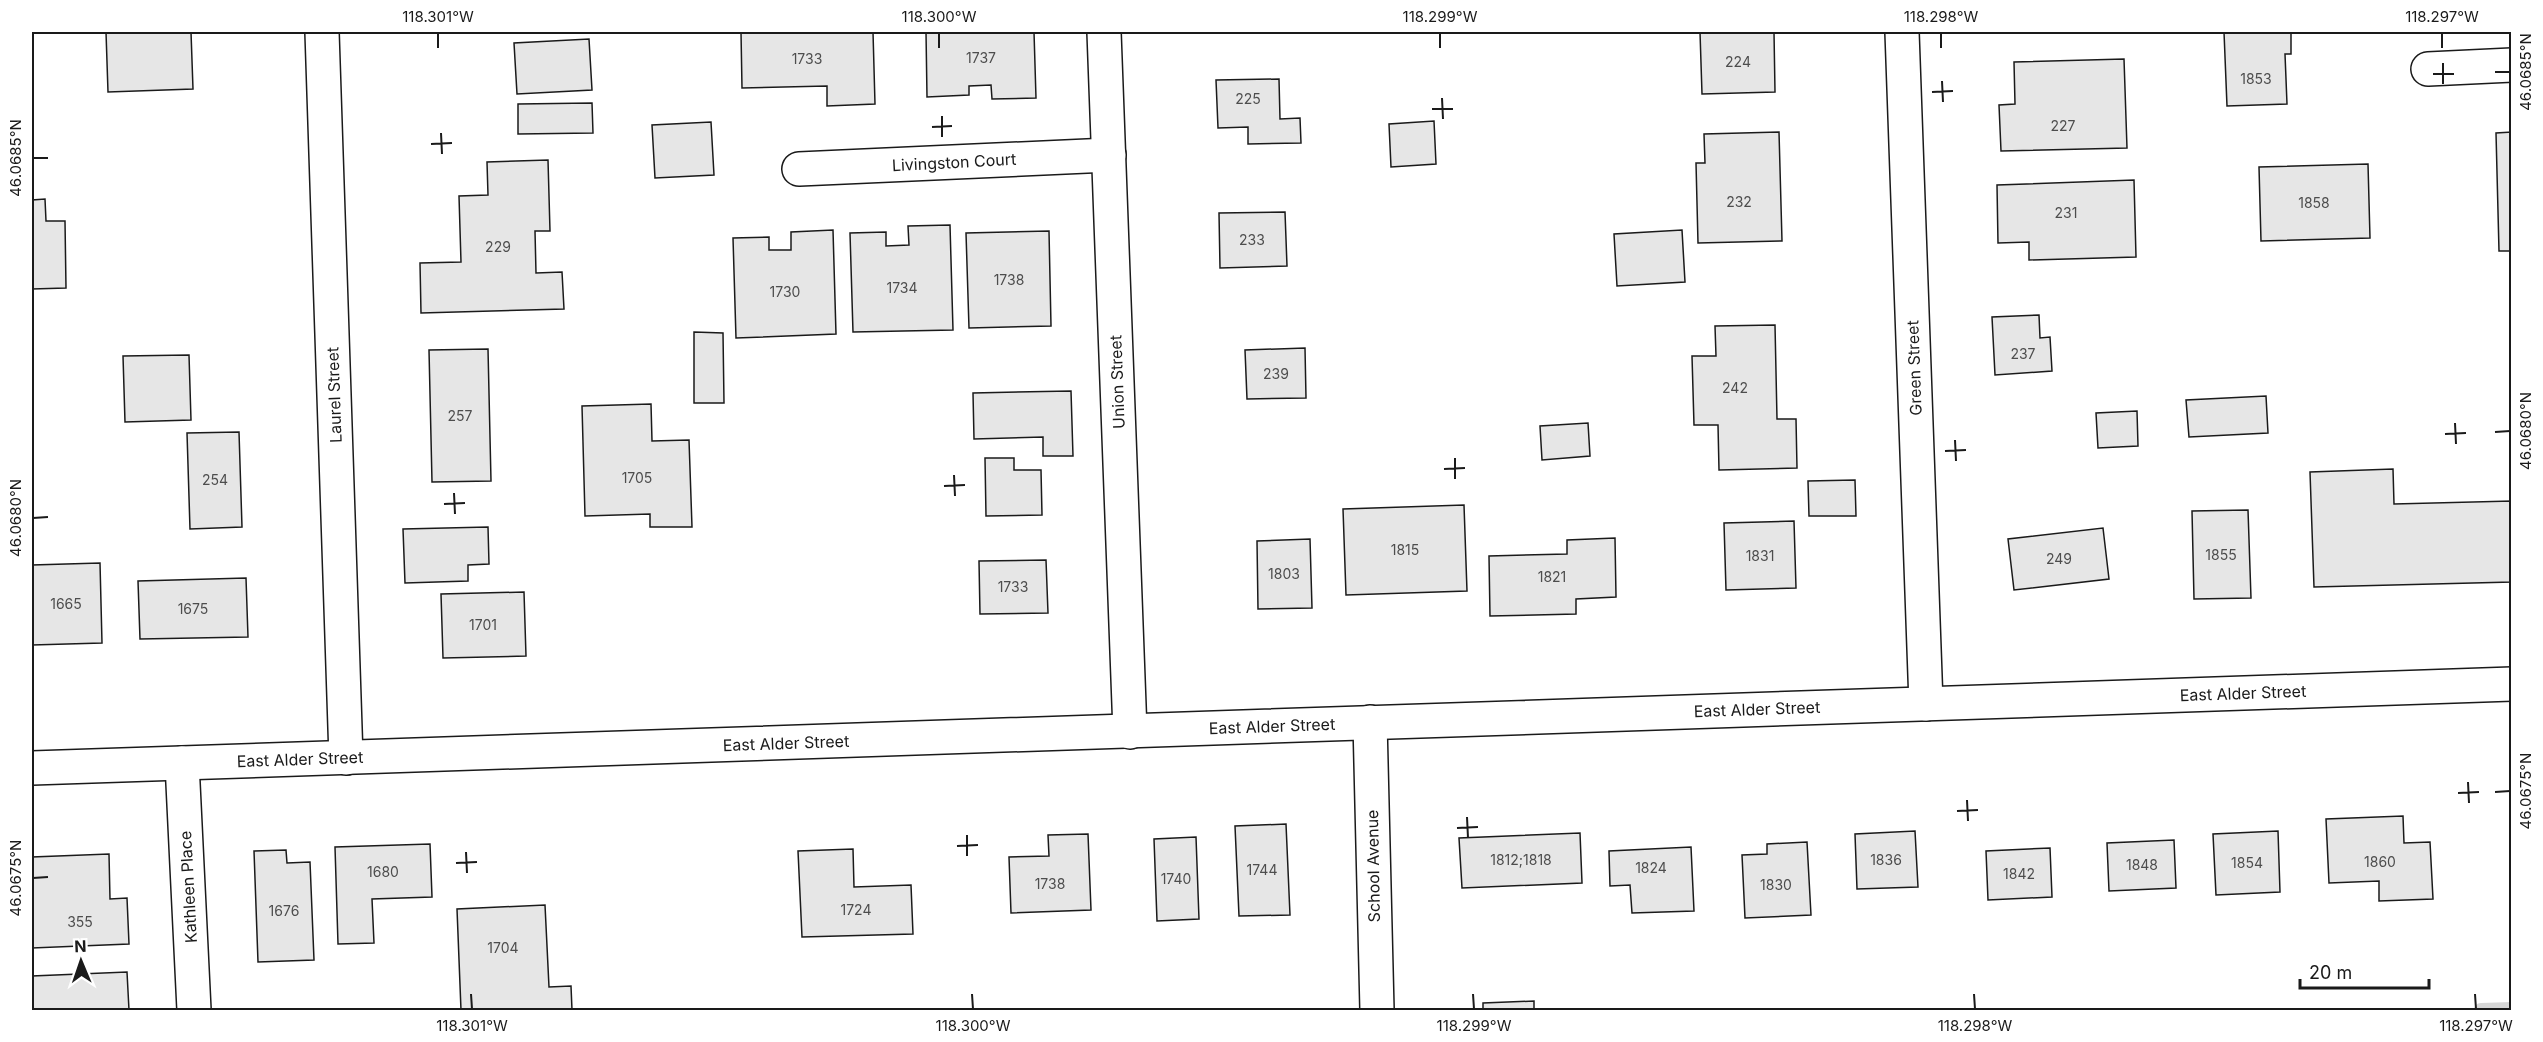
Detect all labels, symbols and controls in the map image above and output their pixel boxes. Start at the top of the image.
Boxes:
text: 118.301°W [402,7,474,26]
text: 118.300°W [902,7,977,26]
text: 118.299°W [1403,7,1478,26]
text: 118.298°W [1904,7,1979,26]
text: 118.297°W [2405,7,2479,26]
text: 46.0685°N [2516,33,2535,111]
house number: 1737 [966,49,996,66]
house number: 1733 [792,50,822,67]
house number: 224 [1725,53,1751,70]
house number: 1853 [2240,70,2272,87]
house number: 225 [1235,90,1261,107]
house number: 227 [2051,117,2076,134]
text: 46.0685°N [6,119,25,197]
street label: Livingston Court [891,149,1017,175]
house number: 232 [1726,193,1752,210]
house number: 1858 [2298,194,2330,211]
house number: 231 [2055,204,2077,221]
house number: 233 [1239,231,1265,248]
house number: 229 [485,238,511,255]
house number: 1738 [994,271,1024,288]
house number: 1734 [886,279,918,296]
house number: 1730 [770,283,800,300]
street label: Green Street [1902,320,1926,416]
street label: Union Street [1105,335,1129,429]
house number: 237 [2010,345,2036,362]
street label: Laurel Street [322,347,346,443]
house number: 239 [1263,365,1289,382]
house number: 242 [1722,379,1748,396]
text: 46.0680°N [2516,392,2535,470]
house number: 257 [448,407,473,424]
house number: 1705 [622,469,652,486]
house number: 254 [202,471,228,488]
text: 46.0680°N [6,479,25,557]
house number: 1815 [1391,541,1419,558]
house number: 1855 [2205,546,2237,563]
house number: 1831 [1746,547,1774,564]
house number: 249 [2046,550,2072,567]
house number: 1803 [1268,565,1300,582]
house number: 1821 [1538,568,1566,585]
house number: 1733 [998,578,1028,595]
house number: 1665 [50,595,82,612]
house number: 1675 [178,600,208,617]
house number: 1701 [469,616,497,633]
street label: East Alder Street [2179,681,2307,705]
street label: East Alder Street [1693,697,1821,721]
street label: East Alder Street [1208,714,1336,738]
street label: East Alder Street [722,731,850,755]
street label: East Alder Street [236,747,364,771]
text: 46.0675°N [2516,753,2535,829]
street label: School Avenue [1362,810,1384,922]
street label: Kathleen Place [175,830,201,944]
text: 46.0675°N [6,840,25,916]
house number: 1812;1818 [1490,851,1552,868]
house number: 1836 [1870,851,1902,868]
house number: 1860 [2364,853,2396,870]
house number: 1854 [2231,854,2263,871]
house number: 1848 [2126,856,2158,873]
house number: 1824 [1635,859,1667,876]
house number: 1744 [1247,861,1277,878]
house number: 1680 [367,863,399,880]
house number: 1842 [2003,865,2035,882]
house number: 1740 [1161,870,1191,887]
house number: 1738 [1035,875,1065,892]
house number: 1830 [1760,876,1792,893]
house number: 1724 [841,901,871,918]
house number: 1676 [269,902,299,919]
house number: 355 [67,913,93,930]
north arrow [51,931,111,991]
text: N [74,936,87,956]
house number: 1704 [487,939,519,956]
scale bar [2300,952,2429,990]
text: 20 m [2309,962,2352,983]
text: 118.301°W [436,1016,508,1035]
text: 118.300°W [936,1016,1011,1035]
text: 118.299°W [1437,1016,1512,1035]
text: 118.298°W [1938,1016,2013,1035]
text: 118.297°W [2439,1016,2513,1035]

